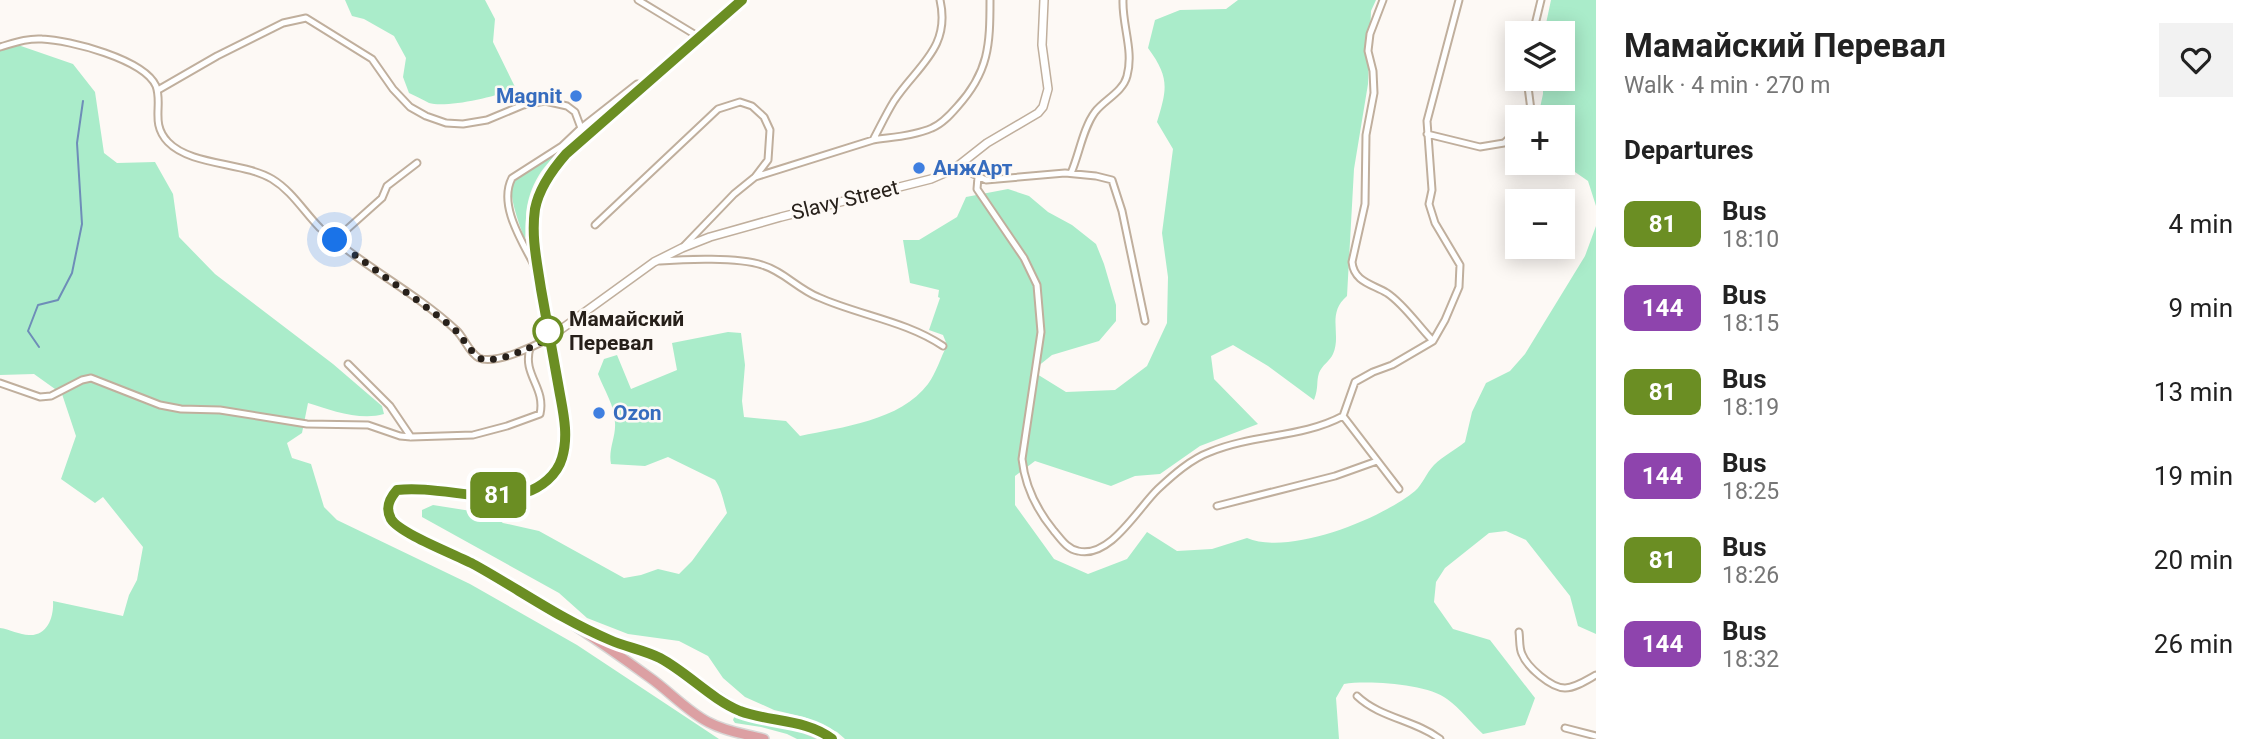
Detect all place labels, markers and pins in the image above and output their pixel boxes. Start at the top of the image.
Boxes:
place label: Magnit [496,84,562,108]
marker: Magnit [568,88,584,104]
place label: АнжАрт [933,156,1013,180]
marker: АнжАрт [911,160,927,176]
place label: Мамайский Перевал [569,307,684,355]
marker: Мамайский Перевал [533,316,563,346]
place label: Ozon [613,401,662,425]
marker: Ozon [591,405,607,421]

